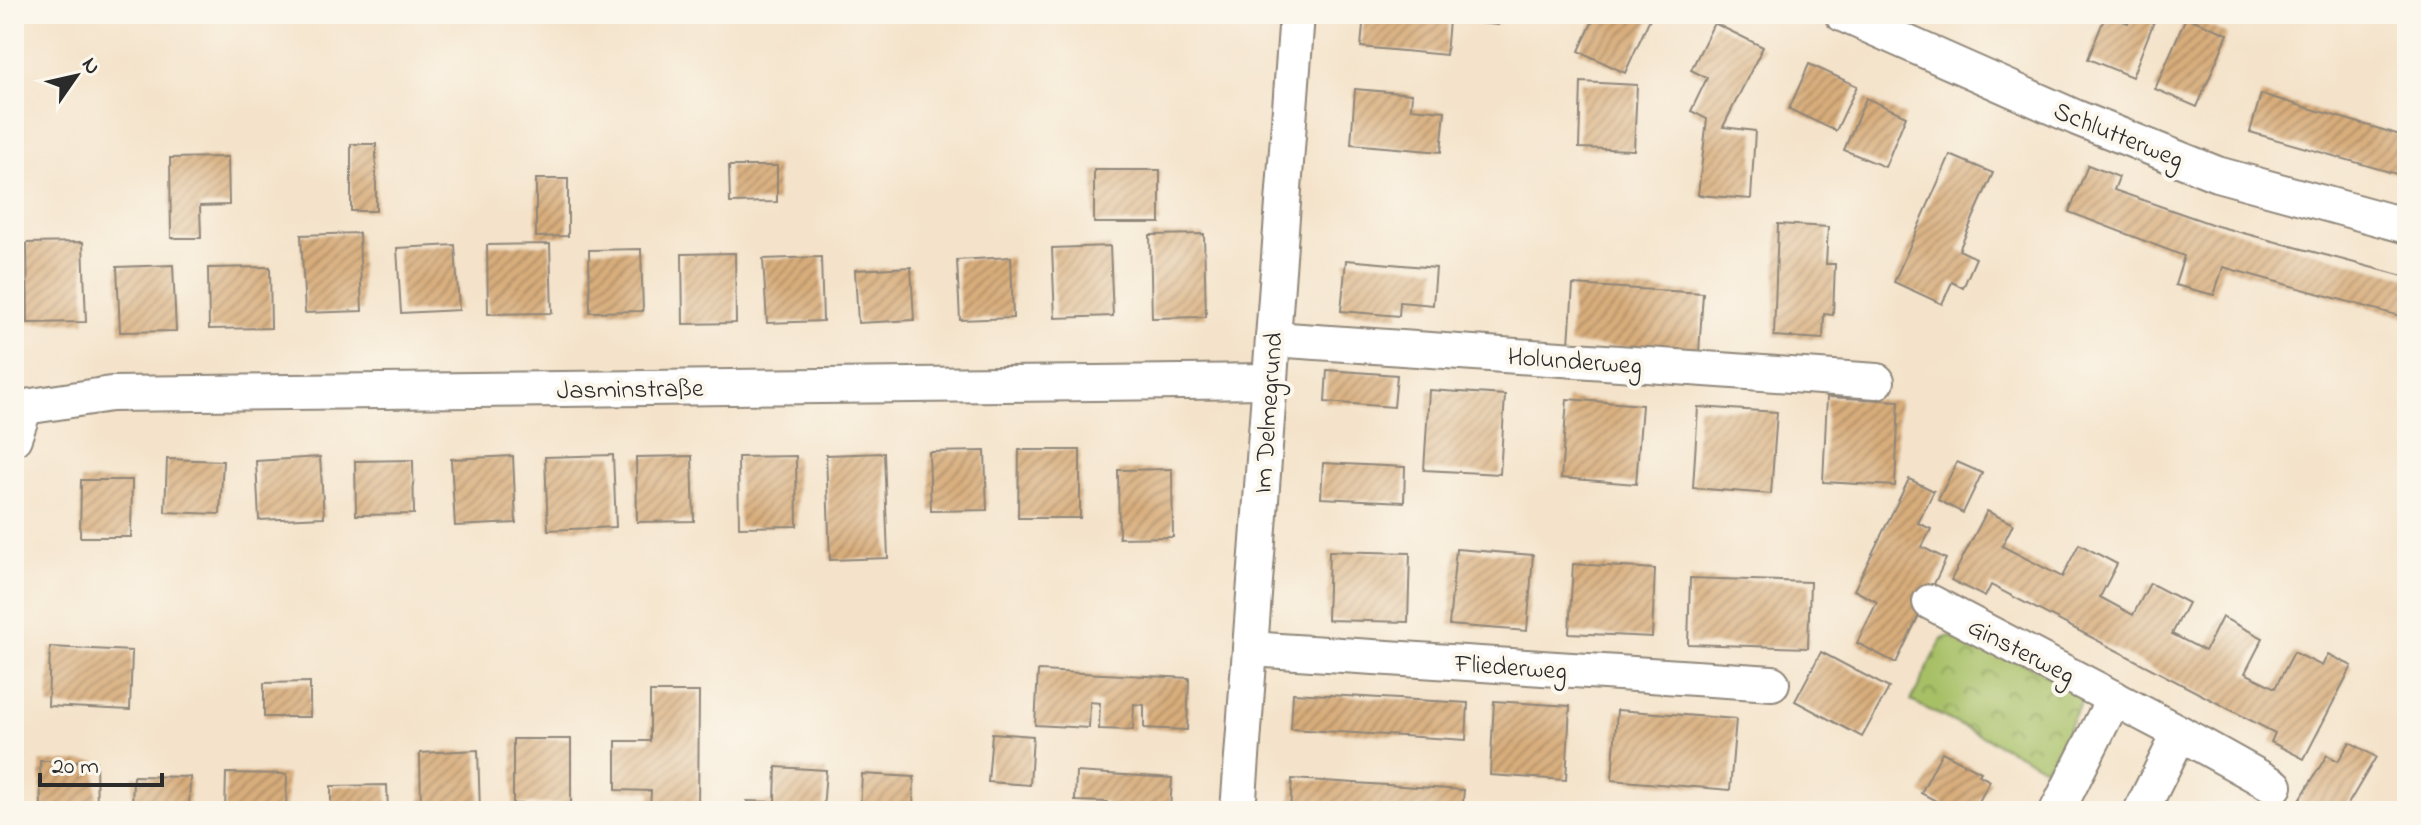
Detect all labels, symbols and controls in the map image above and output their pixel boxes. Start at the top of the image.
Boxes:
north arrow [36,36,116,116]
text: N [73,51,108,82]
street label: Schlutterweg [2047,93,2189,180]
street label: Im Delmegrund [1245,331,1295,495]
street label: Holunderweg [1506,339,1643,387]
street label: Jasminstraße [556,371,704,411]
street label: Ginsterweg [1960,609,2081,696]
street label: Fliederweg [1452,646,1568,692]
scale bar [40,737,162,787]
text: 20 m [52,750,99,785]

